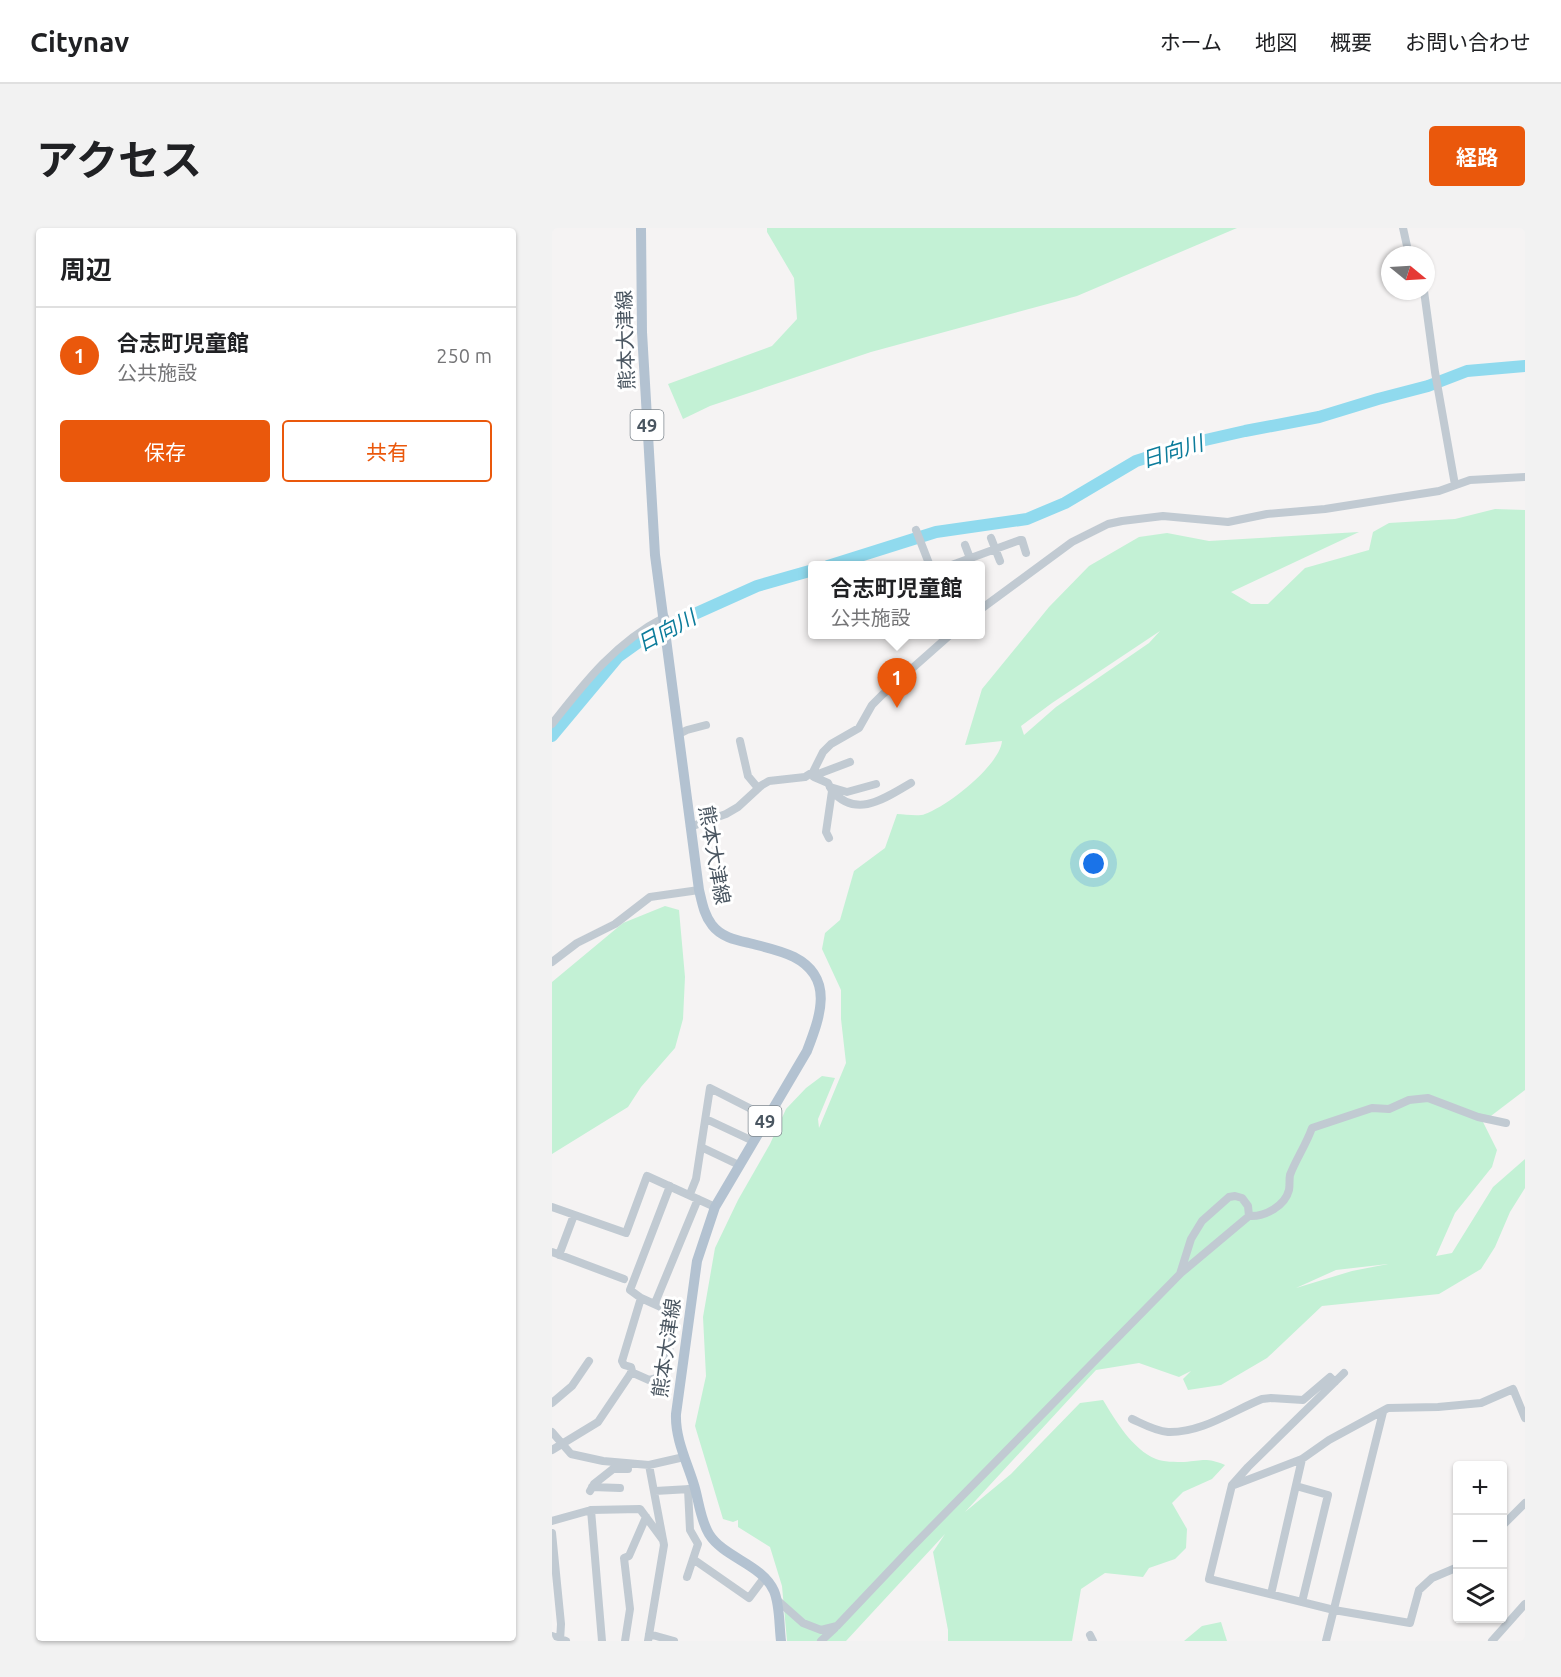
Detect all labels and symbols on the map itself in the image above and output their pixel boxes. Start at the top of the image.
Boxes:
north arrow [1381,246,1435,300]
street label: 熊本大津線 [612,290,638,390]
road number: 49 [630,410,664,440]
water label: 日向川 [1138,430,1208,472]
water label: 日向川 [633,604,701,655]
pin: 1 [878,658,916,708]
street label: 熊本大津線 [695,804,735,906]
your location [1079,849,1108,878]
road number: 49 [748,1106,782,1136]
street label: 熊本大津線 [648,1297,684,1399]

